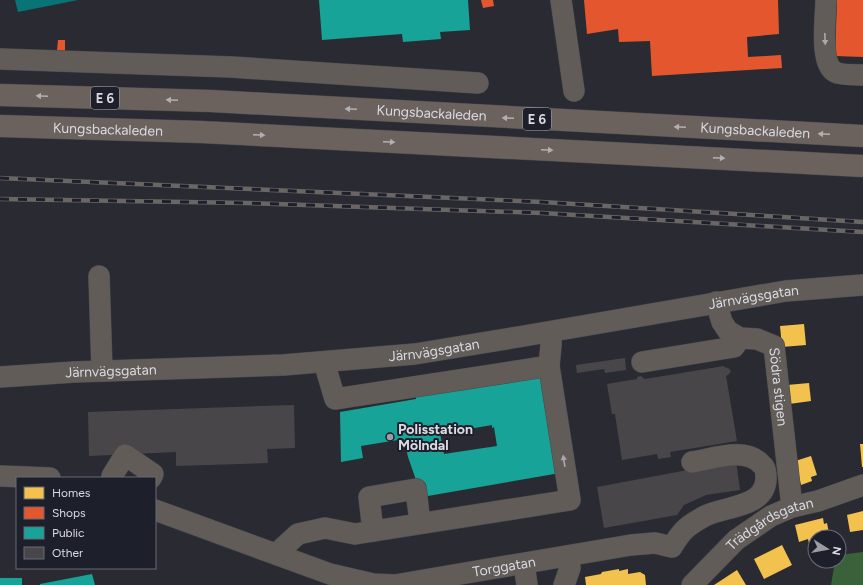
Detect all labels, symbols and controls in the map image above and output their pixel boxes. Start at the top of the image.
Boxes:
one-way arrow [822,33,828,46]
road number: E 6 [91,87,119,109]
one-way arrow [35,93,48,99]
one-way arrow [165,97,178,103]
street label: Kungsbackaleden [376,101,487,124]
one-way arrow [344,106,357,112]
road number: E 6 [523,108,551,130]
one-way arrow [502,114,514,121]
street label: Kungsbackaleden [53,119,163,139]
street label: Kungsbackaleden [700,119,811,142]
one-way arrow [674,123,686,130]
one-way arrow [817,131,830,137]
one-way arrow [253,132,266,138]
one-way arrow [383,138,395,145]
one-way arrow [541,146,553,153]
one-way arrow [713,155,725,162]
street label: Järnvägsgatan [707,282,800,313]
street label: Järnvägsgatan [388,335,481,365]
street label: Södra stigen [766,347,791,427]
street label: Järnvägsgatan [64,361,157,381]
place label: Polisstation Mölndal [398,421,473,454]
marker: Polisstation Mölndal [385,432,395,442]
one-way arrow [561,455,567,467]
legend [16,477,156,569]
text: Homes [52,486,91,500]
street label: Trädgårdsgatan [722,494,815,554]
text: Shops [52,506,86,520]
text: Public [52,526,85,540]
north arrow [807,529,847,569]
text: N [829,545,844,556]
text: Other [52,546,83,560]
street label: Torggatan [471,553,537,580]

